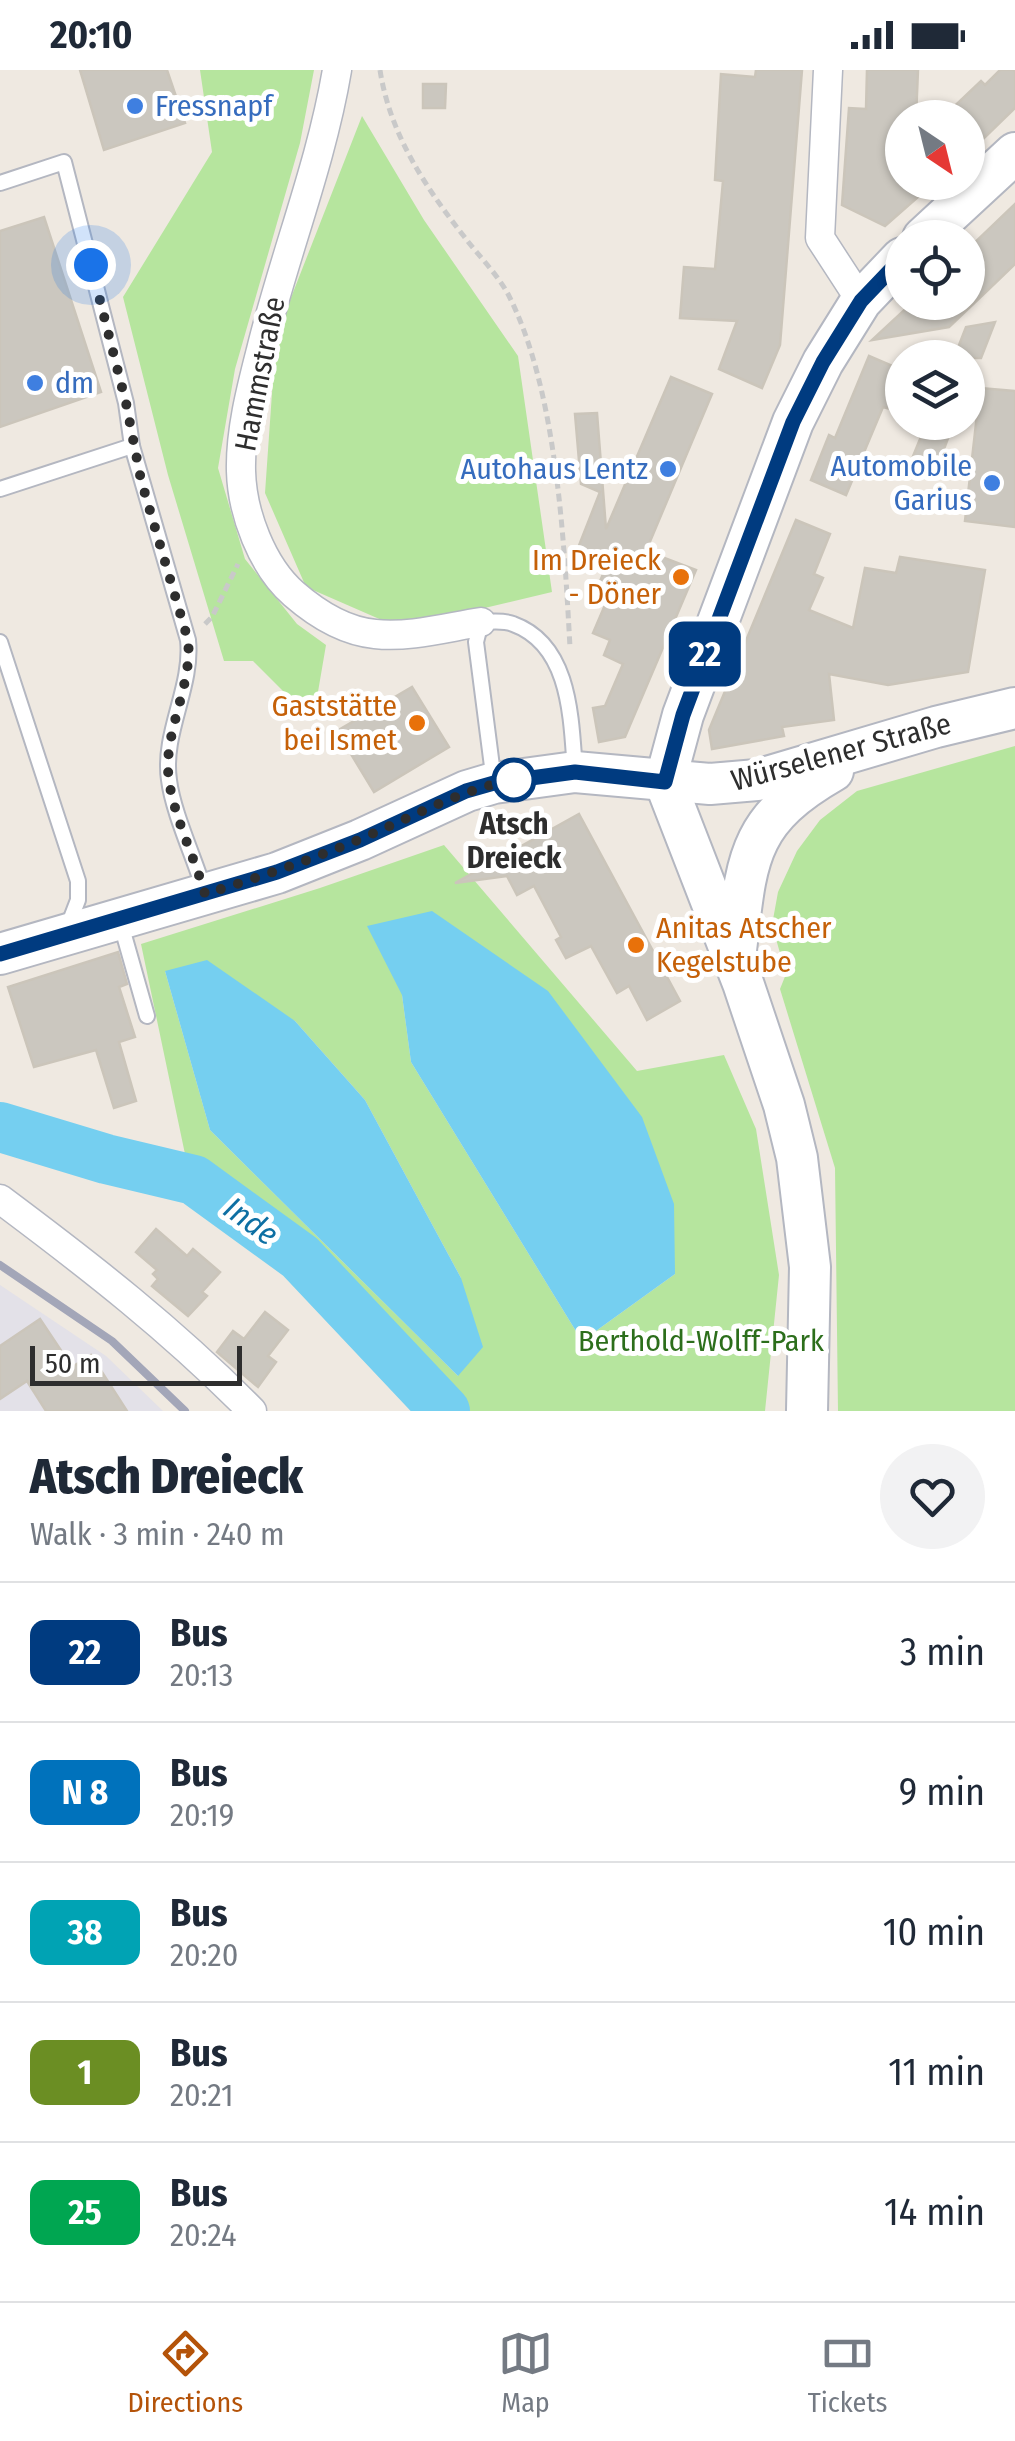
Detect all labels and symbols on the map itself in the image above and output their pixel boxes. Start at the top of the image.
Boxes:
place label: Fressnapf [155,88,274,124]
marker: Fressnapf [124,95,146,117]
north arrow [885,100,985,200]
your location [66,240,116,290]
street label: Hammstraße [227,294,293,454]
place label: dm [55,365,94,401]
marker: dm [24,372,46,394]
place label: Automobile Garius [830,448,972,518]
place label: Autohaus Lentz [460,451,648,487]
marker: Autohaus Lentz [657,458,679,480]
marker: Automobile Garius [981,472,1003,494]
place label: Im Dreieck - Döner [532,542,662,612]
marker: Im Dreieck - Döner [670,566,692,588]
line badge: 22 [660,622,750,686]
place label: Gaststätte bei Ismet [272,688,397,758]
street label: Würselener Straße [727,705,955,799]
marker: Gaststätte bei Ismet [406,712,428,734]
marker: Atsch Dreieck [493,759,535,801]
place label: Atsch Dreieck [467,806,562,876]
place label: Anitas Atscher Kegelstube [656,910,832,980]
marker: Anitas Atscher Kegelstube [625,934,647,956]
water label: Inde [217,1189,285,1253]
park label: Berthold-Wolff-Park [578,1323,824,1359]
scale bar [30,1341,242,1386]

